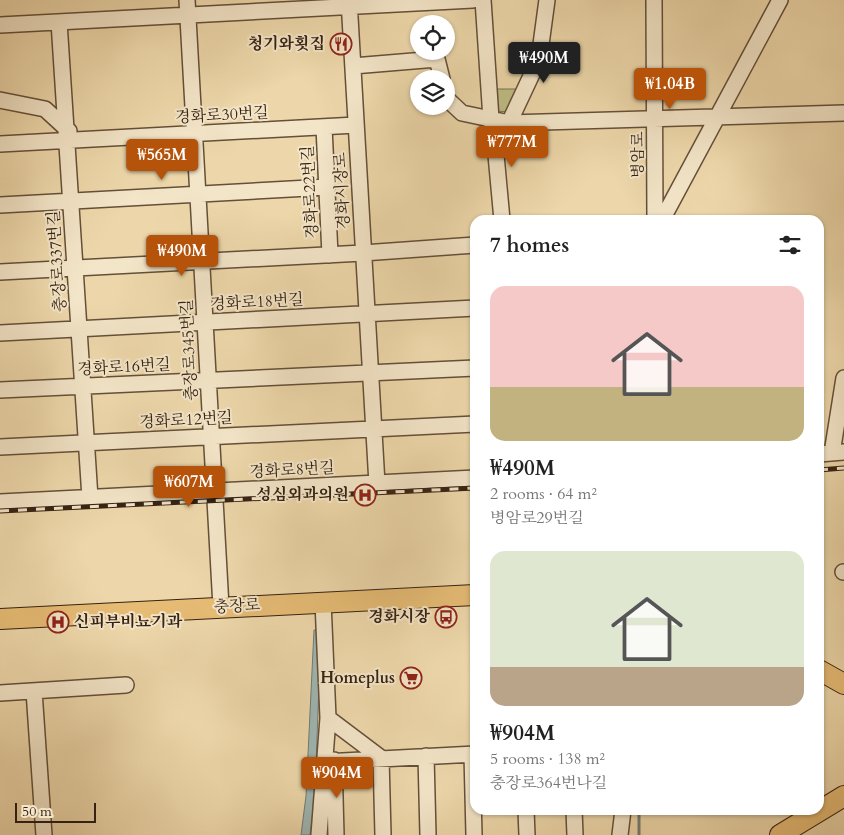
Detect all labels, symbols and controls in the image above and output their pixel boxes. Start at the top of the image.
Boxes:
map controls [410,15,455,115]
button: locate [410,15,455,60]
restaurant icon: 청기와횟집 [329,32,353,56]
place label: 청기와횟집 [248,33,325,55]
pin: ₩490M [509,42,579,84]
text: ₩490M [519,47,569,69]
pin: ₩1.04B [629,68,711,110]
button: layers [410,70,455,115]
text: ₩1.04B [645,73,695,95]
street label: 경화로30번길 [175,102,269,128]
pin: ₩777M [477,126,547,168]
text: ₩777M [487,131,537,153]
street label: 병암로 [627,131,649,178]
pin: ₩565M [127,138,197,181]
text: ₩565M [137,144,187,166]
street label: 경화로22번길 [297,145,323,239]
street label: 경화시장로 [329,151,355,230]
street label: 충장로337번길 [42,209,72,313]
text: 7 homes [490,231,569,260]
icon: filters [776,231,804,259]
pin: ₩490M [147,234,217,277]
text: ₩490M [157,240,207,262]
street label: 경화로18번길 [210,289,304,315]
street label: 충장로345번길 [175,299,203,401]
icon: home [602,319,692,409]
street label: 경화로16번길 [77,354,171,380]
street label: 경화로12번길 [139,407,233,433]
text: ₩490M [490,454,555,483]
street label: 경화로8번길 [249,457,335,483]
pin: ₩607M [154,466,224,508]
text: ₩607M [164,471,214,493]
hospital icon: 성심외과의원 [353,483,377,507]
text: 2 rooms · 64 m² [490,483,597,505]
place label: 성심외과의원 [256,484,349,506]
text: 병암로29번길 [490,507,584,529]
icon: home [602,584,692,674]
street label: 충장로 [213,594,261,618]
bus stop icon: 경화시장 [434,605,458,629]
place label: 경화시장 [368,606,431,628]
hospital icon: 신피부비뇨기과 [46,610,70,634]
place label: 신피부비뇨기과 [74,611,183,633]
supermarket icon: Homeplus [399,666,423,690]
place label: Homeplus [320,667,395,689]
text: ₩904M [490,719,555,748]
text: 5 rooms · 138 m² [490,748,605,770]
pin: ₩904M [302,756,372,799]
text: ₩904M [312,762,362,784]
text: 충장로364번나길 [490,772,607,794]
scale bar [15,800,96,823]
text: 50 m [22,802,52,821]

